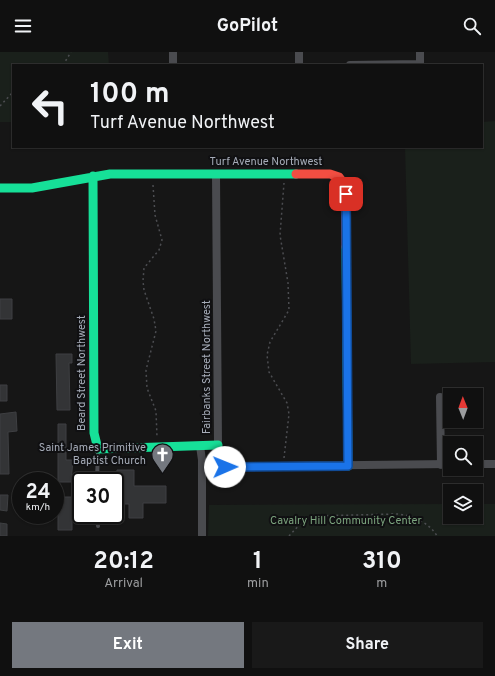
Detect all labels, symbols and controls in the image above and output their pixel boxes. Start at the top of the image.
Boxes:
icon: menu [12,15,34,37]
text: GoPilot [217,15,278,38]
icon: search [461,15,483,37]
text: 100 m [90,77,170,113]
icon: left [24,80,76,132]
text: Turf Avenue Northwest [90,112,275,135]
street label: Turf Avenue Northwest [210,155,322,169]
pin [329,177,363,211]
icon: arrive [335,183,357,205]
street label: Fairbanks Street Northwest [200,300,214,434]
street label: Beard Street Northwest [75,315,89,431]
north arrow [443,388,483,428]
map controls [443,388,483,524]
button: search [443,436,483,476]
place label: Saint James Primitive Baptist Church [39,441,146,468]
church icon: Saint James Primitive Baptist Church [149,441,175,474]
position arrow [204,446,246,488]
speed limit sign: 30 [72,472,124,524]
text: 24 [25,480,51,506]
button: layers [443,484,483,524]
text: km/h [26,501,50,514]
park label: Cavalry Hill Community Center [270,514,423,528]
text: 20:12 [93,547,154,577]
text: 1 [253,547,263,577]
text: 310 [362,547,402,577]
text: Arrival [104,576,143,592]
text: min [247,576,269,592]
text: m [376,576,387,592]
button: Exit [12,622,244,668]
button: Share [252,622,483,668]

